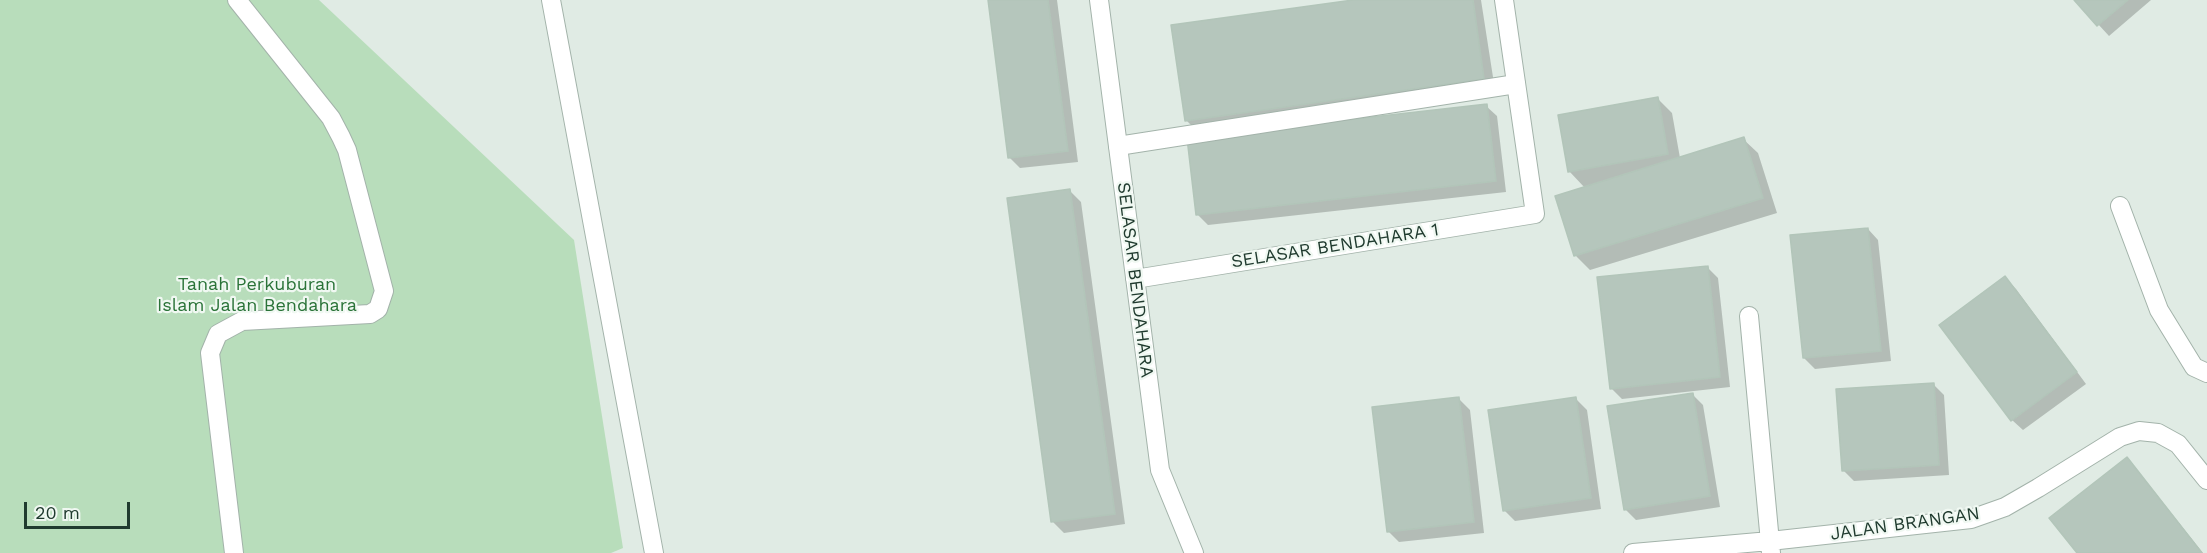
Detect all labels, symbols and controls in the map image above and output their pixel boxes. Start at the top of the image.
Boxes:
street label: SELASAR BENDAHARA [1112,181,1158,379]
street label: SELASAR BENDAHARA 1 [1230,219,1440,273]
park label: Tanah Perkuburan Islam Jalan Bendahara [157,274,357,316]
scale bar [27,490,134,528]
text: 20 m [35,502,80,523]
street label: JALAN BRANGAN [1829,503,1981,545]

